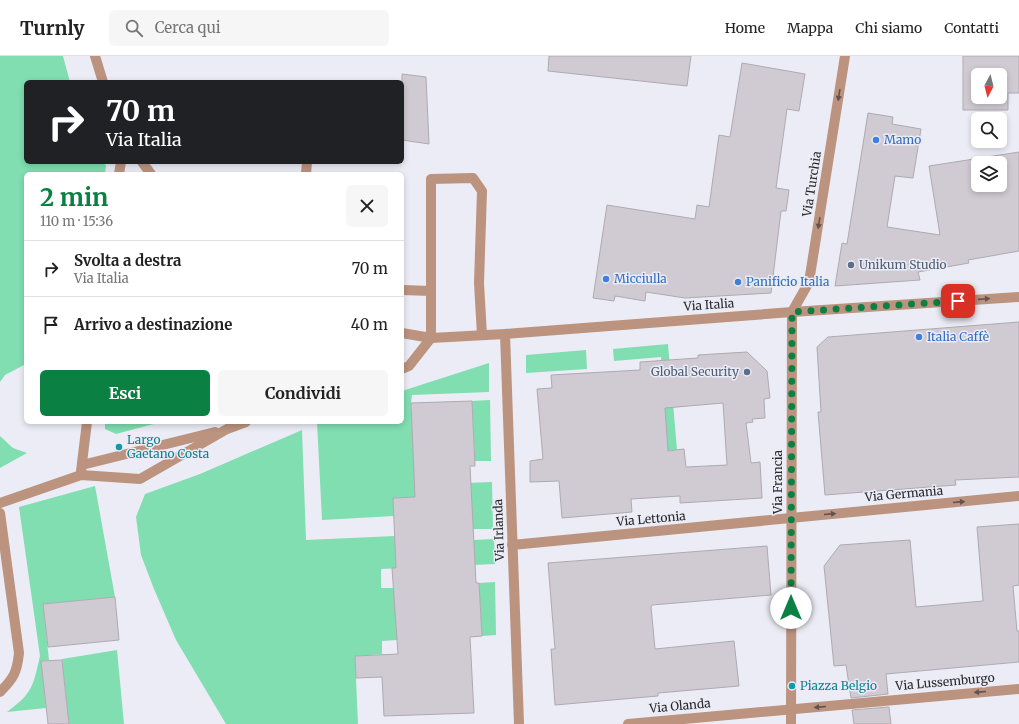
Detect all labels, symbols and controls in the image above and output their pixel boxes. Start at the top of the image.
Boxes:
search box [109,10,389,46]
text: Turnly [20,16,85,40]
icon: search [123,17,145,39]
text: Cerca qui [155,18,221,37]
text: Home [725,19,765,37]
text: Mappa [787,19,833,37]
text: Chi siamo [855,19,922,37]
text: Contatti [944,19,999,37]
north arrow [971,68,1007,104]
map controls [971,68,1007,192]
one-way arrow [836,88,842,101]
text: 70 m [106,93,175,129]
icon: right [40,96,92,148]
button: search [971,112,1007,148]
text: Via Italia [106,128,182,151]
place label: Mamo [884,132,921,147]
marker: Mamo [871,135,881,145]
street label: Via Turchia [799,150,824,219]
button: layers [971,156,1007,192]
text: 2 min [40,182,108,213]
button: close [346,185,388,227]
text: 110 m · 15:36 [40,213,113,230]
one-way arrow [815,217,821,229]
text: Svolta a destra [74,251,181,270]
place label: Unikum Studio [859,257,947,272]
icon: right [40,258,62,280]
text: 70 m [352,259,388,278]
marker: Unikum Studio [846,260,856,270]
text: Via Italia [74,270,129,287]
place label: Micciulla [614,271,667,286]
marker: Micciulla [601,274,611,284]
place label: Panificio Italia [746,274,830,289]
marker: Panificio Italia [733,277,743,287]
pin [941,284,975,318]
icon: arrive [947,290,969,312]
street label: Via Italia [682,295,735,314]
one-way arrow [978,296,990,303]
icon: arrive [40,314,62,336]
text: Arrivo a destinazione [74,315,232,334]
text: 40 m [351,315,388,334]
place label: Italia Caffè [927,329,989,344]
marker: Italia Caffè [914,332,924,342]
place label: Global Security [651,364,739,379]
marker: Global Security [742,367,752,377]
button: Esci [40,370,210,416]
button: Condividi [218,370,388,416]
place label: Largo Gaetano Costa [127,432,210,461]
marker: Largo Gaetano Costa [114,442,124,452]
street label: Via Francia [770,449,785,515]
street label: Via Germania [863,483,944,504]
street label: Via Irlanda [490,498,507,562]
one-way arrow [953,499,965,505]
street label: Via Lettonia [615,508,687,529]
one-way arrow [824,511,836,518]
position arrow [770,587,812,629]
street label: Via Lussemburgo [894,670,995,693]
place label: Piazza Belgio [800,678,877,693]
marker: Piazza Belgio [787,681,797,691]
one-way arrow [974,689,986,696]
street label: Via Olanda [648,695,712,716]
one-way arrow [814,703,826,710]

